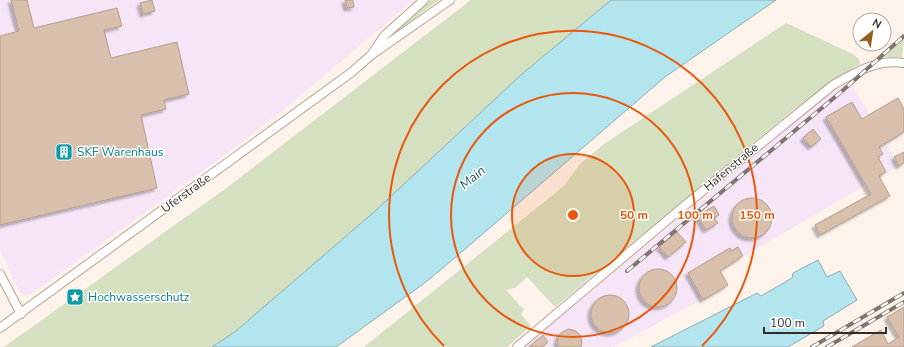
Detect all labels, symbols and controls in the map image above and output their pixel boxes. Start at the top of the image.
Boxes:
north arrow [852,12,892,52]
text: N [869,15,884,32]
street label: Hafenstraße [700,139,762,195]
building icon: SKF Warenhaus [54,142,74,162]
place label: SKF Warenhaus [77,144,164,160]
water label: Main [456,162,489,194]
street label: Uferstraße [158,170,214,216]
text: 50 m [620,207,648,223]
text: 100 m [677,207,713,223]
text: 150 m [739,207,775,223]
centre of rings [566,208,580,222]
place icon: Hochwasserschutz [65,287,85,307]
place label: Hochwasserschutz [88,289,190,305]
scale bar [764,309,886,335]
text: 100 m [770,315,805,331]

